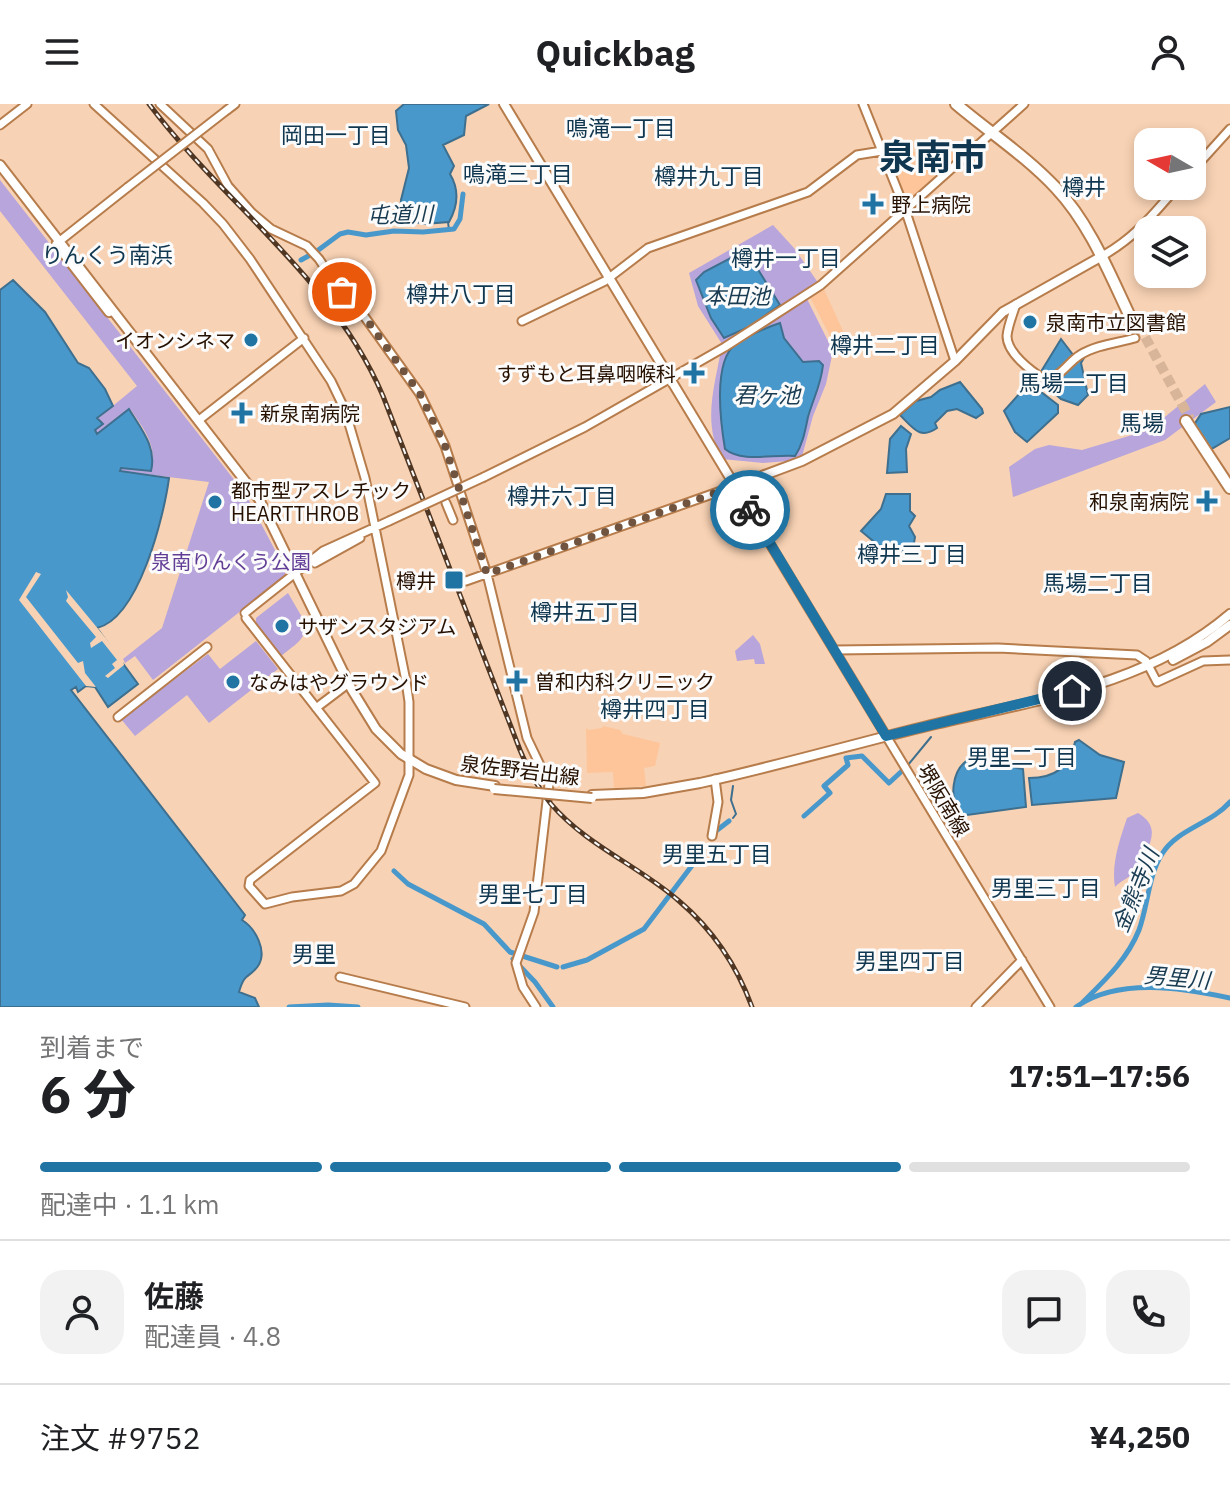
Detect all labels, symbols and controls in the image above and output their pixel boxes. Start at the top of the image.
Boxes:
text: Quickbag [535,29,695,76]
icon: menu [40,30,84,74]
icon: person [1146,30,1190,74]
district label: 鳴滝一丁目 [566,113,676,142]
district label: 岡田一丁目 [281,120,391,149]
north arrow [1134,128,1206,200]
map controls [1134,128,1206,288]
district label: 泉南市 [879,133,987,180]
district label: 鳴滝三丁目 [463,159,573,188]
district label: 樽井九丁目 [654,161,764,190]
district label: 樽井 [1062,172,1106,201]
place label: 野上病院 [891,191,971,218]
marker: 野上病院 [862,193,884,215]
water label: 屯道川 [367,199,435,229]
button: layers [1134,216,1206,288]
district label: りんくう南浜 [41,240,173,269]
district label: 樽井一丁目 [731,243,841,272]
pin [308,258,376,326]
icon: bag [320,270,364,314]
district label: 樽井八丁目 [406,279,516,308]
water label: 本田池 [704,281,772,310]
place label: 泉南市立図書館 [1046,309,1186,336]
marker: 泉南市立図書館 [1021,313,1039,331]
place label: イオンシネマ [115,327,235,354]
district label: 樽井二丁目 [830,330,940,359]
marker: イオンシネマ [242,331,260,349]
place label: すずもと耳鼻咽喉科 [496,360,676,387]
marker: すずもと耳鼻咽喉科 [683,362,705,384]
district label: 馬場一丁目 [1019,368,1129,397]
water label: 君ヶ池 [734,380,802,409]
place label: 新泉南病院 [260,400,360,427]
marker: 新泉南病院 [231,402,253,424]
district label: 馬場 [1120,408,1164,437]
courier [710,470,790,550]
place label: 都市型アスレチック HEARTTHROB [231,477,411,527]
district label: 樽井六丁目 [507,481,617,510]
icon: bike [728,488,772,532]
place label: 和泉南病院 [1089,488,1189,515]
marker: 和泉南病院 [1196,490,1218,512]
marker: 都市型アスレチック HEARTTHROB [206,493,224,511]
district label: 樽井三丁目 [857,539,967,568]
park label: 泉南りんくう公園 [151,548,311,575]
place label: 樽井 [396,567,436,594]
district label: 馬場二丁目 [1043,568,1153,597]
marker: 樽井 [443,569,465,591]
district label: 樽井五丁目 [530,597,640,626]
place label: サザンスタジアム [298,613,456,640]
marker: サザンスタジアム [273,617,291,635]
pin [1038,657,1106,725]
place label: 曽和内科クリニック [535,668,715,695]
place label: なみはやグラウンド [249,669,429,696]
icon: home [1050,669,1094,713]
marker: 曽和内科クリニック [506,670,528,692]
marker: なみはやグラウンド [224,673,242,691]
district label: 樽井四丁目 [600,694,710,723]
district label: 男里二丁目 [967,742,1077,771]
street label: 泉佐野岩出線 [459,749,581,791]
street label: 堺阪南線 [912,759,976,841]
district label: 男里五丁目 [662,839,772,868]
water label: 金熊寺川 [1105,842,1166,936]
district label: 男里三丁目 [991,873,1101,902]
district label: 男里七丁目 [478,879,588,908]
district label: 男里 [292,939,336,968]
district label: 男里四丁目 [855,946,965,975]
water label: 男里川 [1143,960,1213,994]
text: 到着まで [40,1030,144,1064]
text: 17:51–17:56 [1009,1056,1190,1095]
text: 6 分 [40,1060,135,1127]
text: 配達中 · 1.1 km [40,1187,220,1221]
button: person [40,1270,124,1354]
button: chat [1002,1270,1086,1354]
button: phone [1106,1270,1190,1354]
text: 佐藤 [144,1276,204,1315]
text: 配達員 · 4.8 [144,1319,281,1353]
text: ¥4,250 [1089,1417,1190,1456]
text: 注文 #9752 [40,1418,200,1457]

